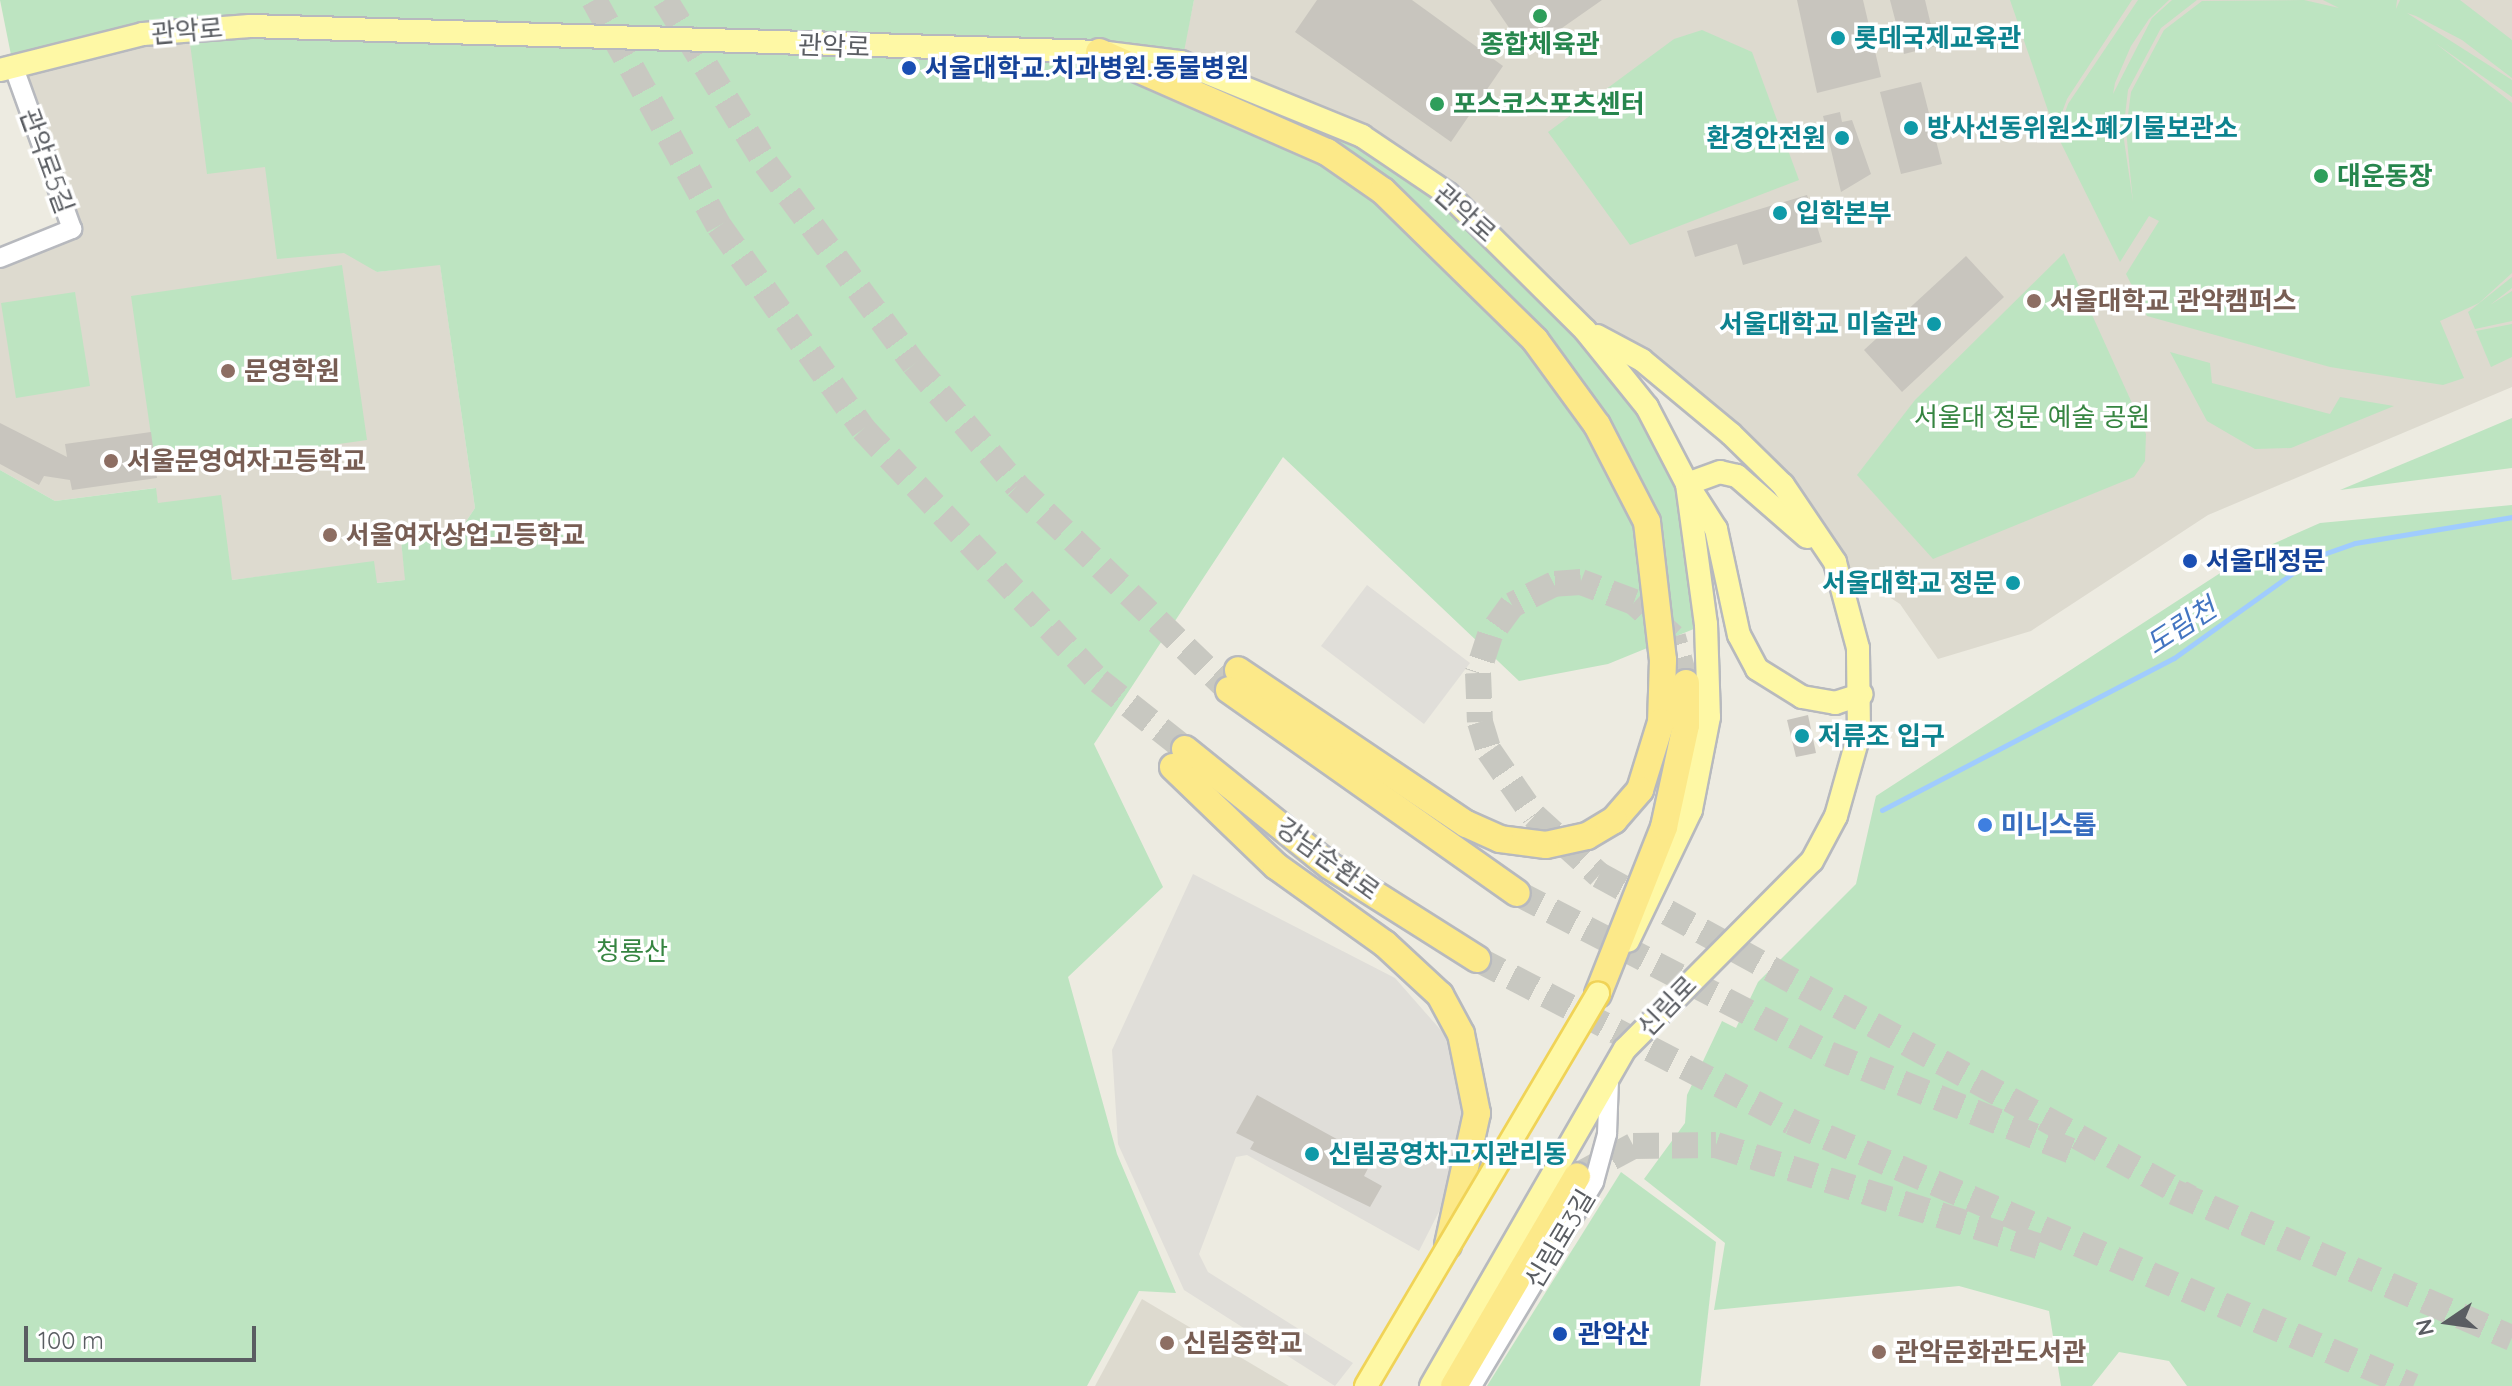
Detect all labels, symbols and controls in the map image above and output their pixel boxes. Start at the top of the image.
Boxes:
marker: 종합체육관 [1531,7,1549,25]
street label: 관악로 [150,12,224,50]
place label: 롯데국제교육관 [1854,22,2021,54]
place label: 종합체육관 [1480,28,1600,60]
street label: 관악로 [798,29,870,63]
marker: 롯데국제교육관 [1829,29,1847,47]
place label: 서울대학교.치과병원.동물병원 [925,52,1249,84]
marker: 서울대학교.치과병원.동물병원 [900,59,918,77]
place label: 포스코스포츠센터 [1453,88,1644,120]
marker: 포스코스포츠센터 [1428,95,1446,113]
street label: 관악로5길 [14,104,80,218]
place label: 방사선동위원소폐기물보관소 [1927,112,2238,144]
marker: 방사선동위원소폐기물보관소 [1902,119,1920,137]
place label: 환경안전원 [1706,122,1826,154]
marker: 환경안전원 [1833,129,1851,147]
place label: 대운동장 [2337,160,2433,192]
marker: 대운동장 [2312,167,2330,185]
street label: 관악로 [1428,177,1502,249]
place label: 입학본부 [1796,197,1892,229]
marker: 입학본부 [1771,204,1789,222]
place label: 서울대학교 관악캠퍼스 [2050,285,2296,317]
marker: 서울대학교 관악캠퍼스 [2025,292,2043,310]
place label: 서울대학교 미술관 [1719,308,1918,340]
marker: 서울대학교 미술관 [1925,315,1943,333]
place label: 문영학원 [244,355,340,387]
marker: 문영학원 [219,362,237,380]
park label: 서울대 정문 예술 공원 [1914,401,2150,433]
place label: 서울문영여자고등학교 [127,445,366,477]
marker: 서울문영여자고등학교 [102,452,120,470]
place label: 서울여자상업고등학교 [346,519,585,551]
marker: 서울여자상업고등학교 [321,526,339,544]
place label: 서울대정문 [2206,545,2326,577]
marker: 서울대정문 [2181,552,2199,570]
place label: 서울대학교 정문 [1822,567,1997,599]
marker: 서울대학교 정문 [2004,574,2022,592]
water label: 도림천 [2139,591,2223,661]
place label: 저류조 입구 [1818,720,1945,752]
marker: 저류조 입구 [1793,727,1811,745]
place label: 미니스톱 [2001,809,2097,841]
street label: 강남순환로 [1270,811,1386,907]
marker: 미니스톱 [1976,816,1994,834]
park label: 청룡산 [596,935,668,967]
street label: 신림로 [1631,969,1703,1043]
place label: 신림공영차고지관리동 [1328,1138,1567,1170]
marker: 신림공영차고지관리동 [1303,1145,1321,1163]
street label: 신림로3길 [1518,1184,1602,1294]
north arrow [2408,1282,2488,1362]
scale bar [28,1310,260,1360]
text: N [2409,1316,2440,1338]
place label: 관악산 [1578,1318,1650,1350]
marker: 관악산 [1549,1323,1571,1345]
text: 100 m [38,1325,104,1355]
place label: 신림중학교 [1183,1327,1303,1359]
marker: 신림중학교 [1158,1334,1176,1352]
place label: 관악문화관도서관 [1895,1336,2086,1368]
marker: 관악문화관도서관 [1870,1343,1888,1361]

